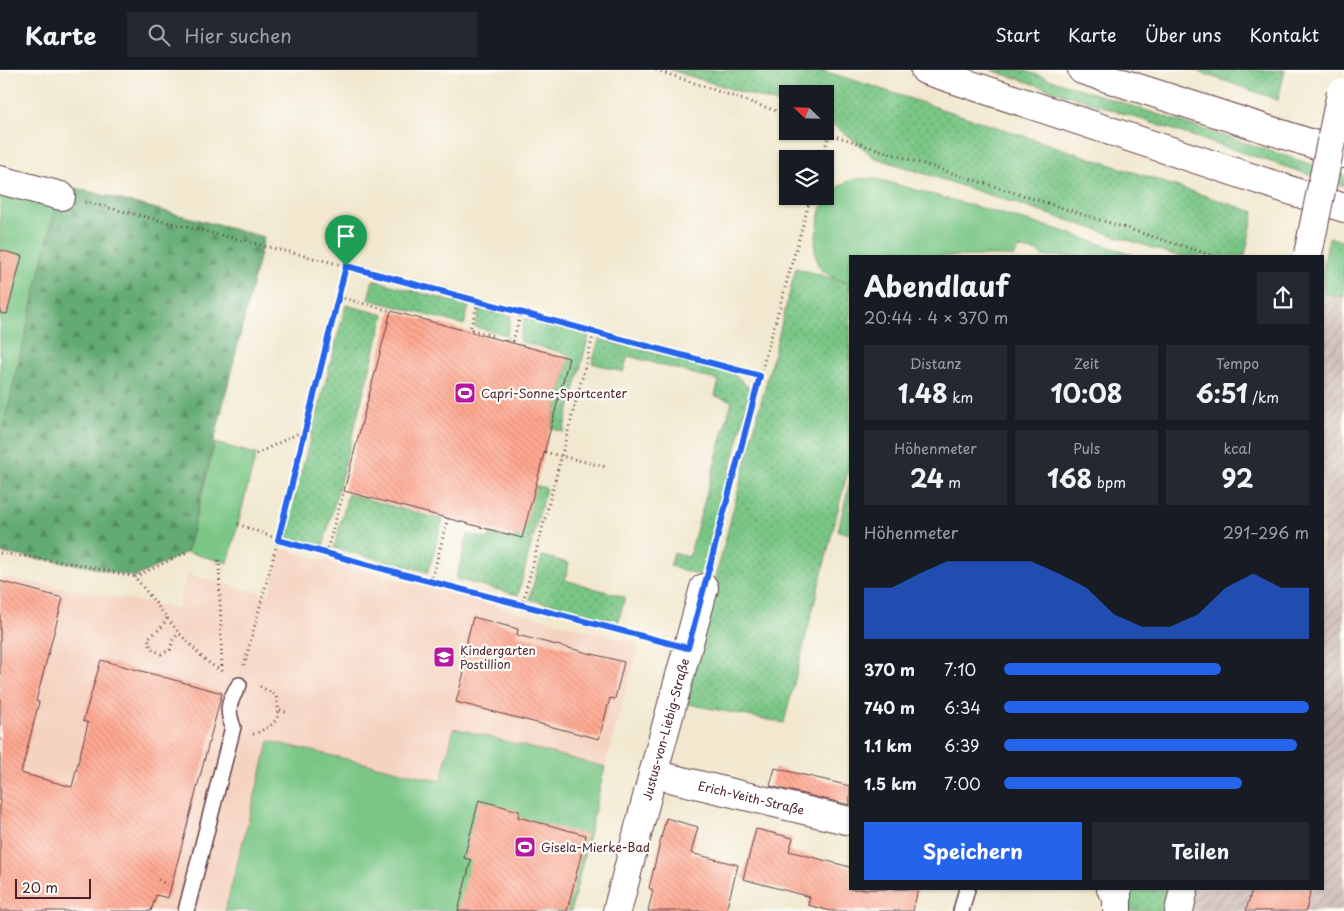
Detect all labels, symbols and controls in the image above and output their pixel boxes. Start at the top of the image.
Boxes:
search box [127,12,477,57]
text: Karte [25,17,97,53]
icon: search [145,21,173,49]
text: Hier suchen [185,21,292,49]
text: Start [995,21,1040,48]
text: Karte [1068,21,1117,48]
text: Über uns [1145,21,1221,48]
text: Kontakt [1249,21,1319,48]
north arrow [779,85,834,140]
map controls [779,85,834,205]
button: layers [779,150,834,205]
pin [325,215,367,266]
icon: arrive [332,222,360,250]
text: Abendlauf [864,264,1009,307]
button: share [1257,272,1309,324]
text: 20:44 · 4 × 370 m [864,305,1008,329]
text: Distanz [910,353,961,374]
text: Zeit [1074,353,1099,374]
text: Tempo [1216,353,1259,374]
text: 1.48 [898,374,948,412]
text: 10:08 [1050,374,1123,412]
text: 6:51 [1196,374,1248,412]
sports icon: Capri-Sonne-Sportcenter [453,381,477,405]
place label: Capri-Sonne-Sportcenter [481,384,628,402]
text: km [948,387,973,408]
text: /km [1248,387,1279,408]
text: Höhenmeter [894,438,977,459]
text: Puls [1073,438,1100,459]
text: kcal [1224,438,1251,459]
text: 24 [910,459,944,497]
text: 168 [1047,459,1092,497]
text: 92 [1222,459,1253,497]
text: m [944,472,961,493]
text: bpm [1092,472,1126,493]
text: Höhenmeter [864,520,958,544]
text: 291–296 m [1223,520,1309,544]
place label: Kindergarten Postillion [460,641,536,673]
school or university icon: Kindergarten Postillion [432,645,456,669]
street label: Justus-von-Liebig-Straße [637,656,693,802]
text: 370 m [864,657,915,681]
text: 7:10 [944,657,976,681]
text: 740 m [864,695,915,719]
text: 6:34 [944,695,981,719]
text: 1.1 km [864,733,912,757]
text: 6:39 [944,733,979,757]
text: 1.5 km [864,771,917,795]
text: 7:00 [944,771,981,795]
street label: Erich-Veith-Straße [696,776,806,819]
button: Speichern [864,822,1082,880]
button: Teilen [1092,822,1309,880]
sports icon: Gisela-Mierke-Bad [513,835,537,859]
place label: Gisela-Mierke-Bad [541,838,650,856]
scale bar [15,876,91,899]
text: 20 m [22,877,58,898]

